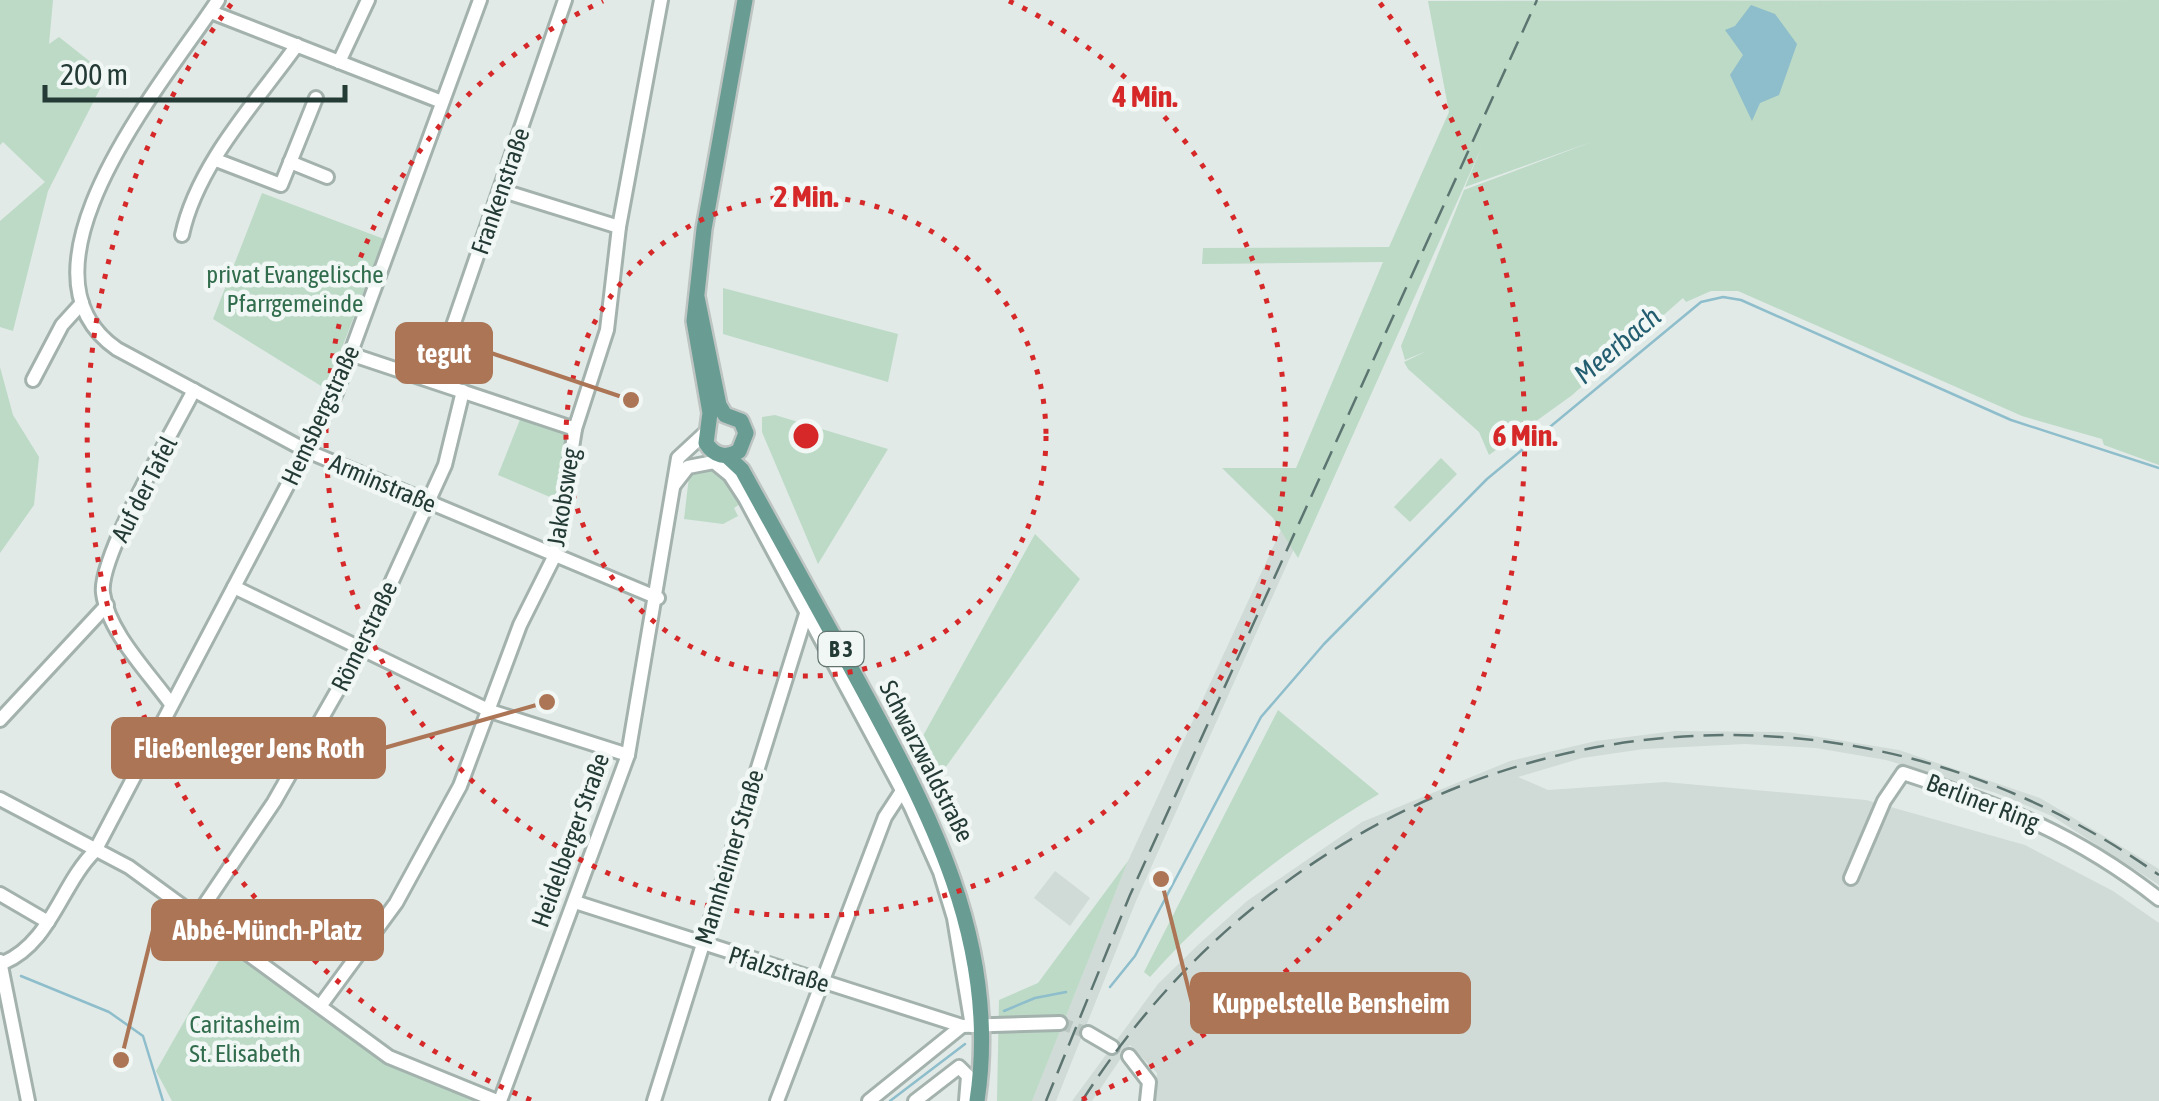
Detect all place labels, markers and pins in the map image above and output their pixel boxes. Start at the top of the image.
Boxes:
callout: tegut [397,324,491,382]
centre of rings [788,418,824,454]
callout: Fließenleger Jens Roth [113,719,384,777]
callout: Abbé-Münch-Platz [153,901,382,959]
callout: Kuppelstelle Bensheim [1192,974,1469,1032]

